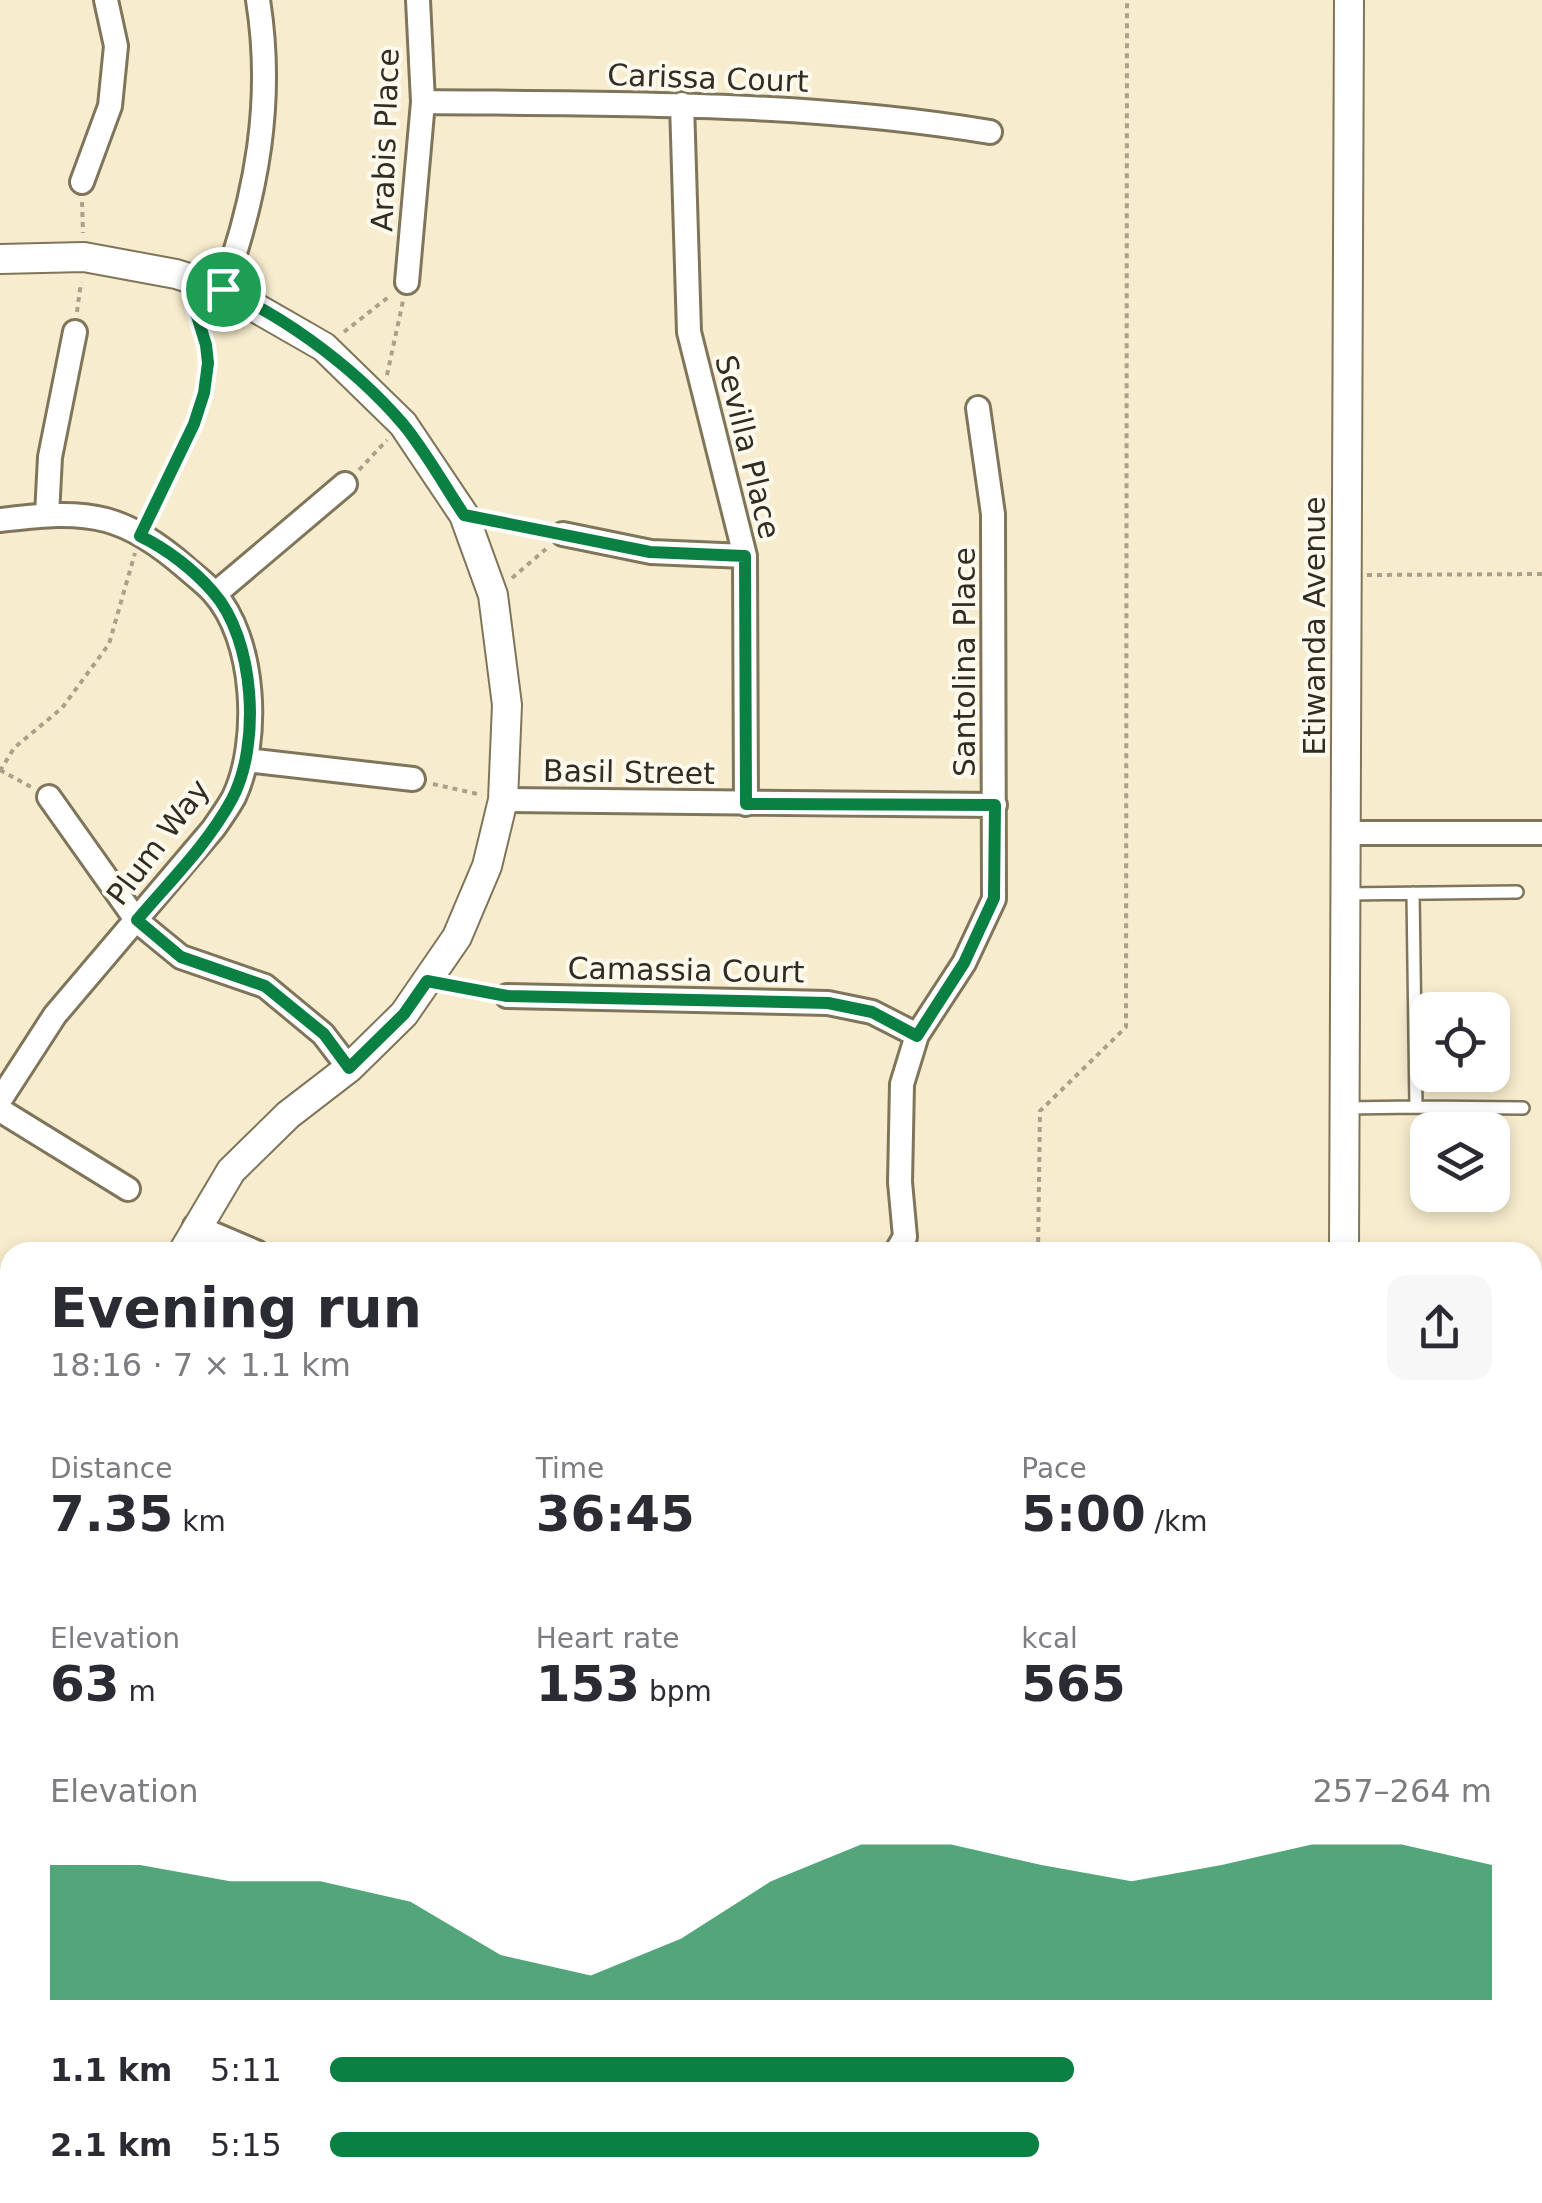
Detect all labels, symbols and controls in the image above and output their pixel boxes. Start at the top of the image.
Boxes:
street label: Arabis Place [364,48,406,232]
street label: Carissa Court [607,57,810,99]
pin [181,247,266,332]
icon: arrive [196,262,251,317]
street label: Sevilla Place [708,352,788,542]
street label: Etiwanda Avenue [1297,496,1332,756]
street label: Santolina Place [947,547,982,777]
street label: Basil Street [543,753,716,791]
street label: Plum Way [99,772,217,912]
street label: Camassia Court [567,950,805,990]
map controls [1410,992,1510,1212]
button: locate [1410,992,1510,1092]
button: layers [1410,1112,1510,1212]
button: share [1387,1275,1492,1380]
text: Evening run [50,1276,422,1340]
text: 18:16 · 7 × 1.1 km [50,1346,351,1384]
text: Distance [50,1452,172,1485]
text: Time [536,1452,604,1485]
text: Pace [1021,1452,1087,1485]
text: 7.35 [50,1485,173,1543]
text: 36:45 [536,1485,695,1543]
text: 5:00 [1021,1485,1146,1543]
text: km [173,1505,226,1538]
text: /km [1146,1505,1208,1538]
text: Elevation [50,1622,180,1655]
text: Heart rate [536,1622,679,1655]
text: kcal [1021,1622,1078,1655]
text: 63 [50,1655,120,1713]
text: 153 [536,1655,640,1713]
text: 565 [1021,1655,1126,1713]
text: m [120,1675,156,1708]
text: bpm [640,1675,712,1708]
text: Elevation [50,1772,199,1810]
text: 257–264 m [1313,1772,1492,1810]
text: 1.1 km [50,2051,172,2089]
text: 5:11 [210,2051,282,2089]
text: 2.1 km [50,2126,172,2164]
text: 5:15 [210,2126,282,2164]

